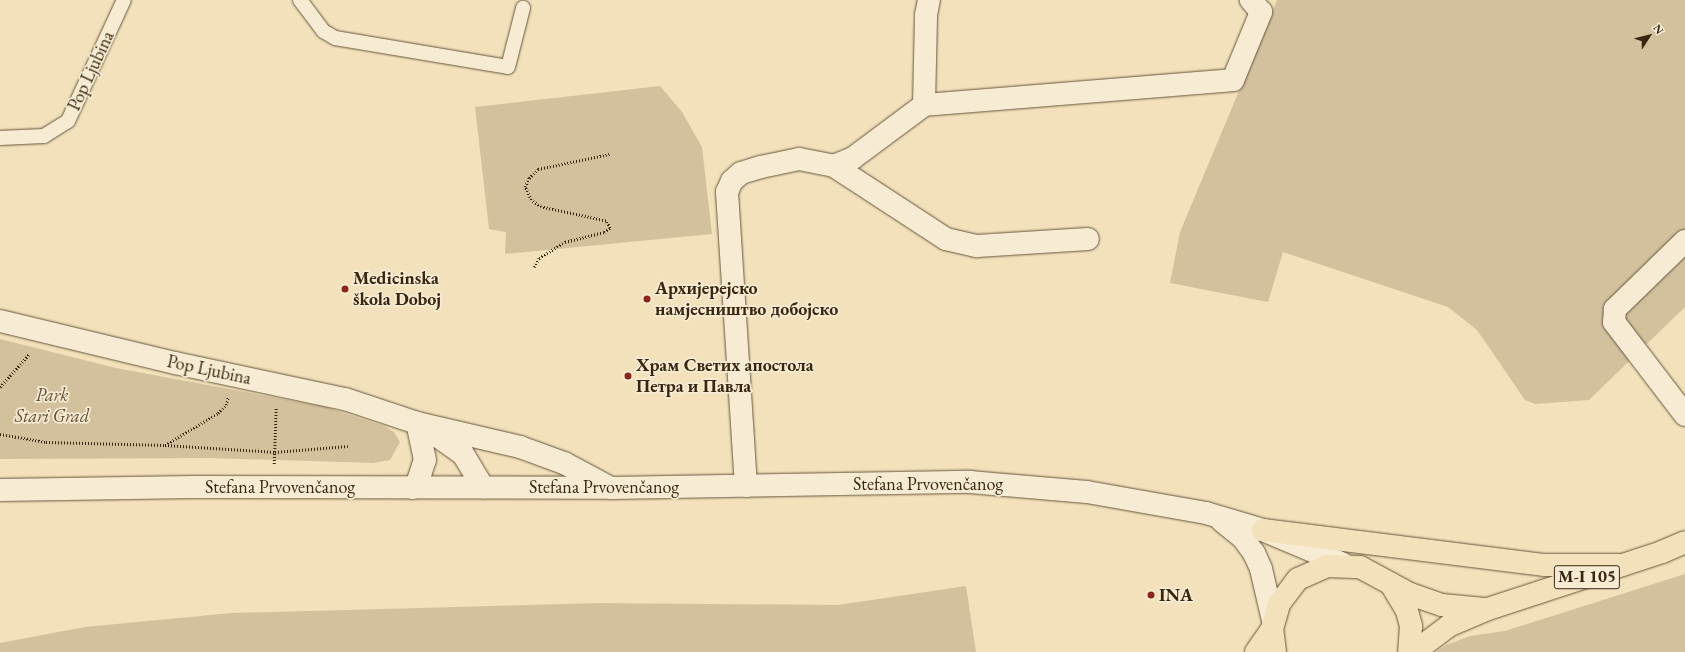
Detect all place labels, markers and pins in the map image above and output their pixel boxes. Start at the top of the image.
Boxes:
place label: Medicinska škola Doboj [353,268,441,310]
place label: Архијерејско намјесништво добојско [655,278,838,320]
marker: Medicinska škola Doboj [340,284,350,294]
marker: Архијерејско намјесништво добојско [642,294,652,304]
place label: Храм Светих апостола Петра и Павла [636,355,814,398]
marker: Храм Светих апостола Петра и Павла [623,371,633,381]
place label: INA [1159,584,1193,606]
marker: INA [1146,590,1156,600]

